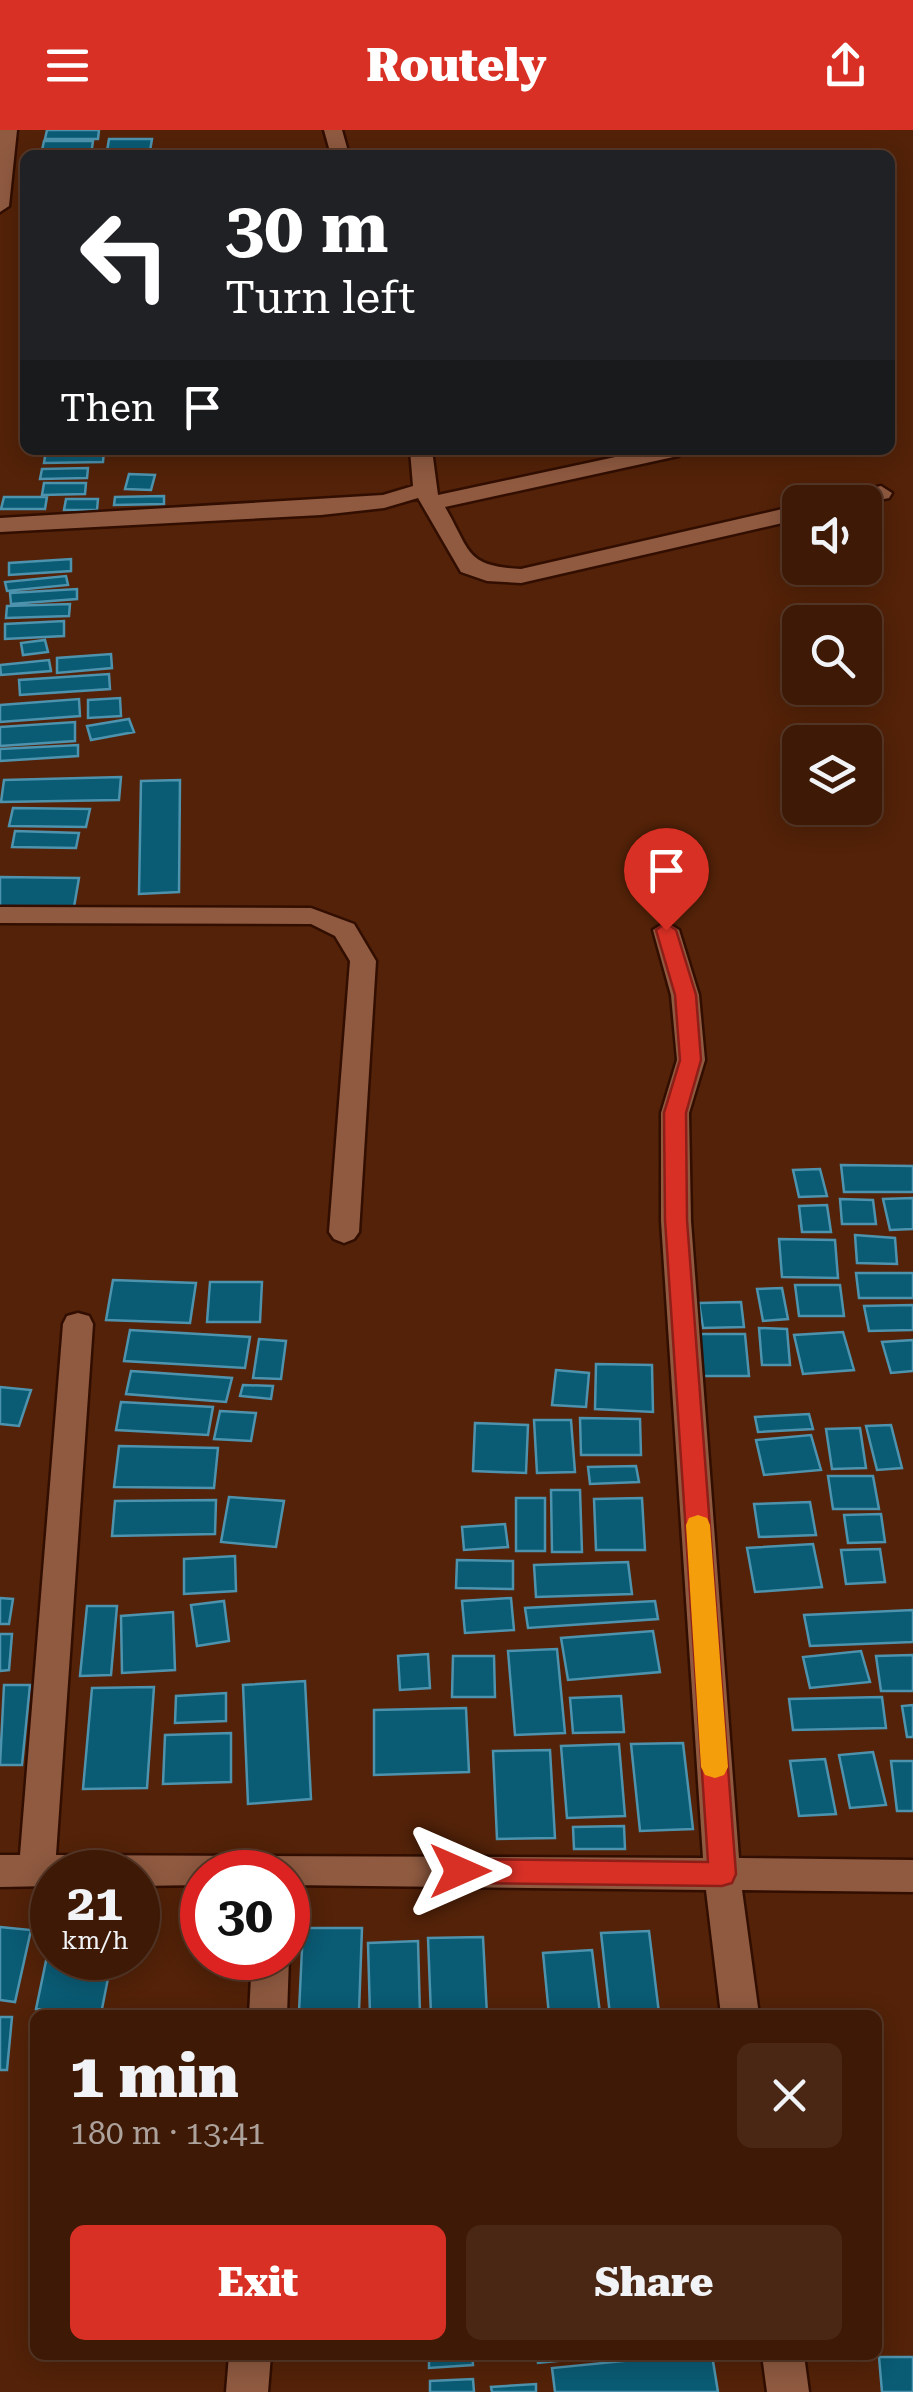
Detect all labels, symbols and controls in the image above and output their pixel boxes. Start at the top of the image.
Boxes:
icon: menu [40,38,95,93]
icon: share [818,38,873,93]
text: Routely [366,39,547,92]
text: 30 m [225,187,389,269]
icon: left [60,190,190,320]
text: Turn left [225,271,415,324]
icon: arrive [175,380,230,435]
text: Then [60,386,155,430]
map controls [782,485,882,825]
button: sound [782,485,882,585]
button: search [782,605,882,705]
button: layers [782,725,882,825]
pin [624,828,709,931]
icon: arrive [639,843,694,898]
position arrow [408,1819,512,1923]
speed limit sign: 30 [180,1850,310,1980]
text: 21 [67,1874,123,1932]
text: km/h [62,1926,128,1955]
text: 1 min [70,2041,239,2112]
button: close [737,2043,842,2148]
text: 180 m · 13:41 [70,2114,265,2152]
button: Exit [70,2225,446,2340]
button: Share [466,2225,842,2340]

